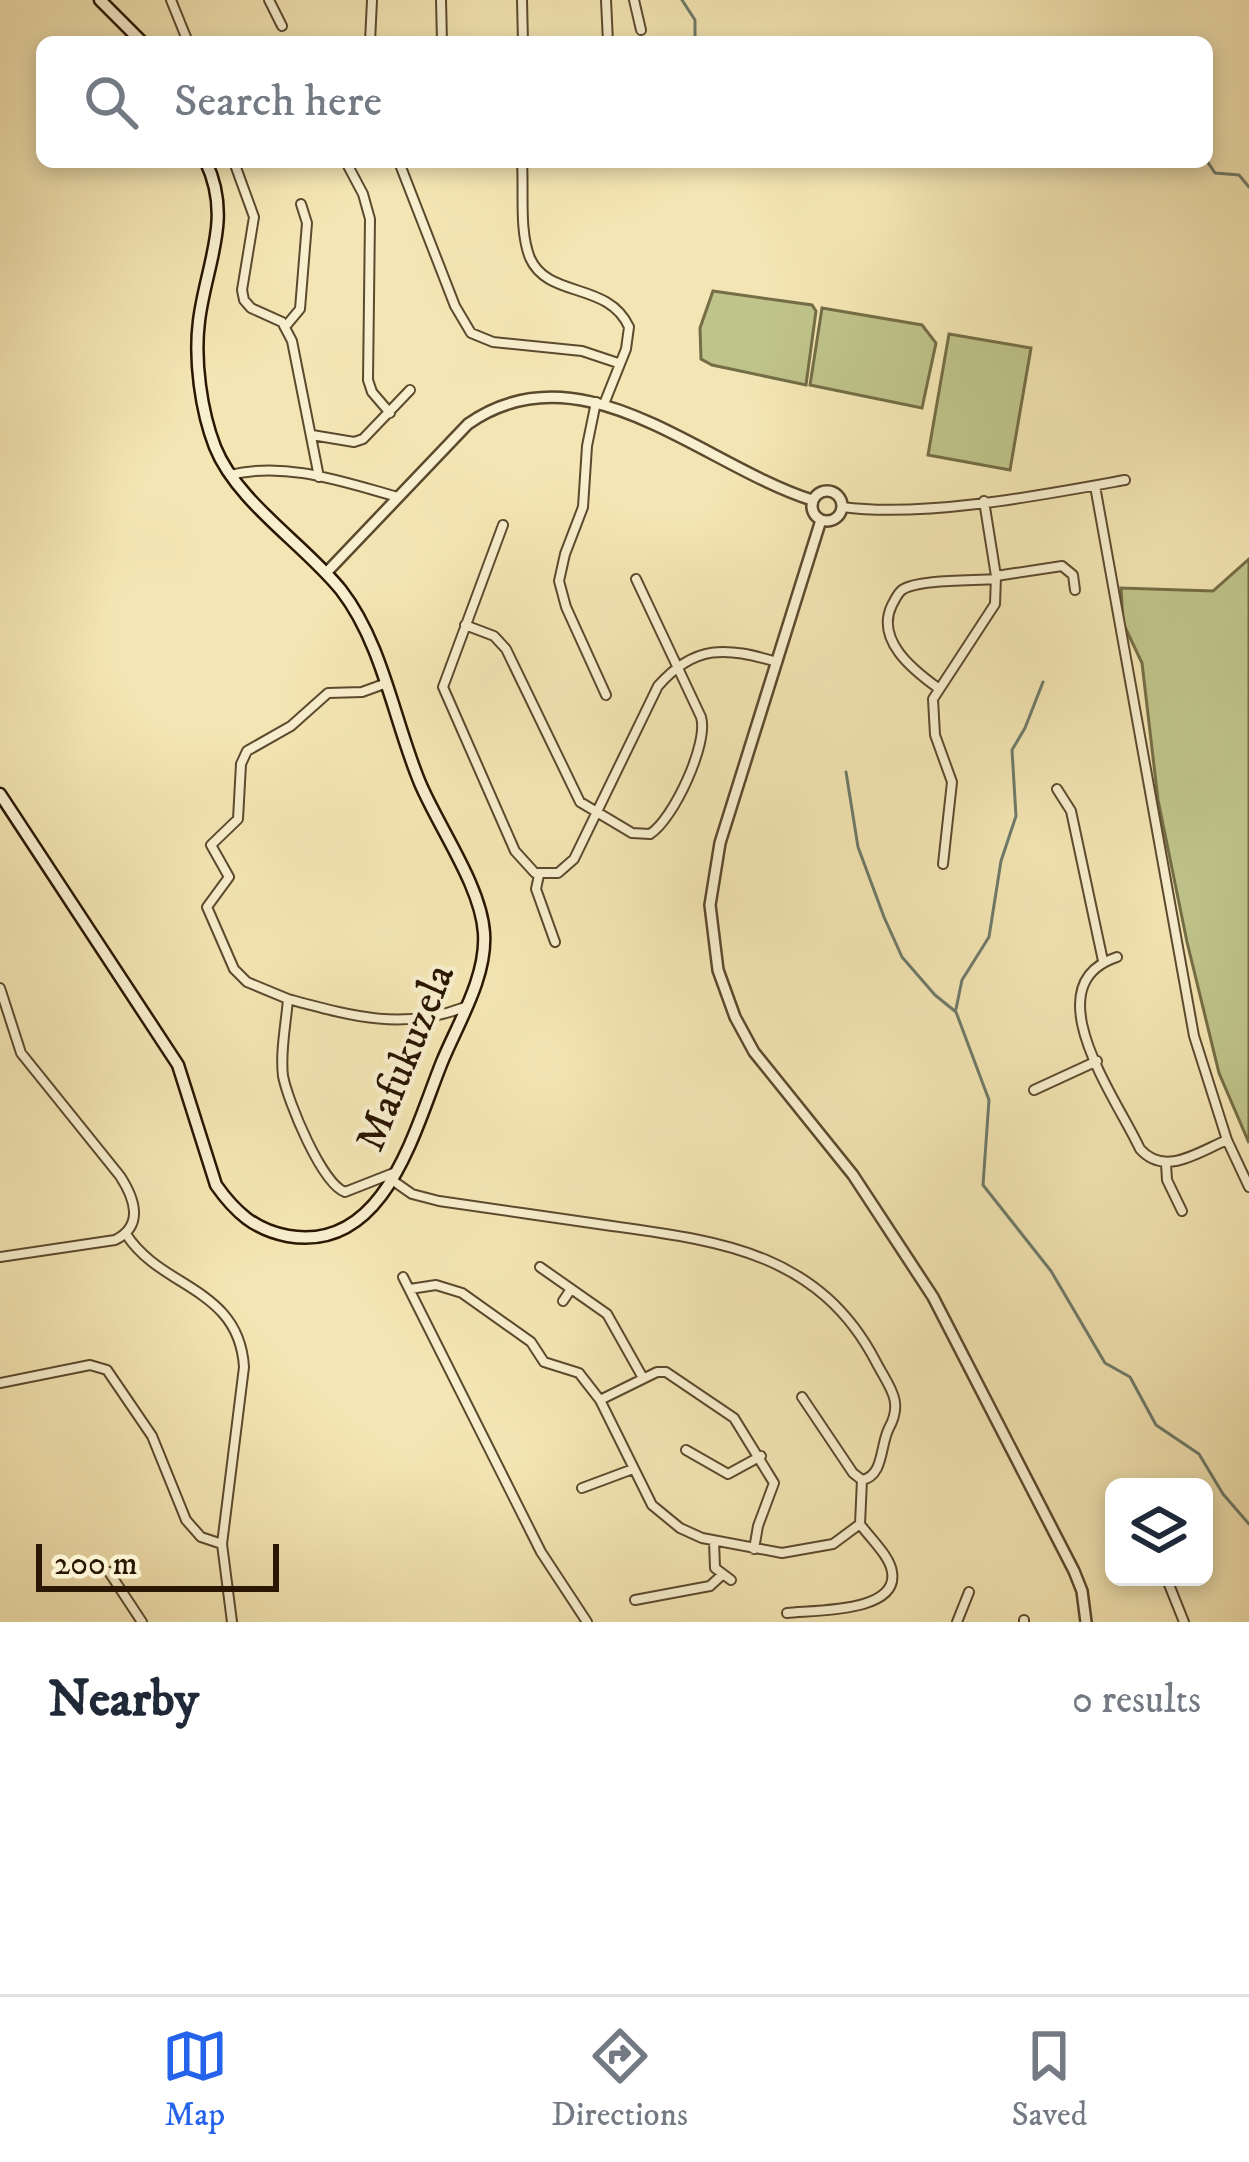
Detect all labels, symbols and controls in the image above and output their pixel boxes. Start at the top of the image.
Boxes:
search box [36,36,1213,168]
icon: search [78,69,144,135]
text: Search here [174,74,382,130]
street label: Mafukuzela [345,957,467,1159]
map controls [1105,1478,1213,1586]
button: layers [1105,1478,1213,1586]
scale bar [36,1538,279,1591]
text: 200 m [54,1544,138,1585]
text: Nearby [48,1668,199,1732]
text: 0 results [1072,1676,1201,1725]
tab: Map [162,2023,228,2136]
tab: Directions [551,2023,688,2136]
tab: Saved [1011,2023,1087,2136]

